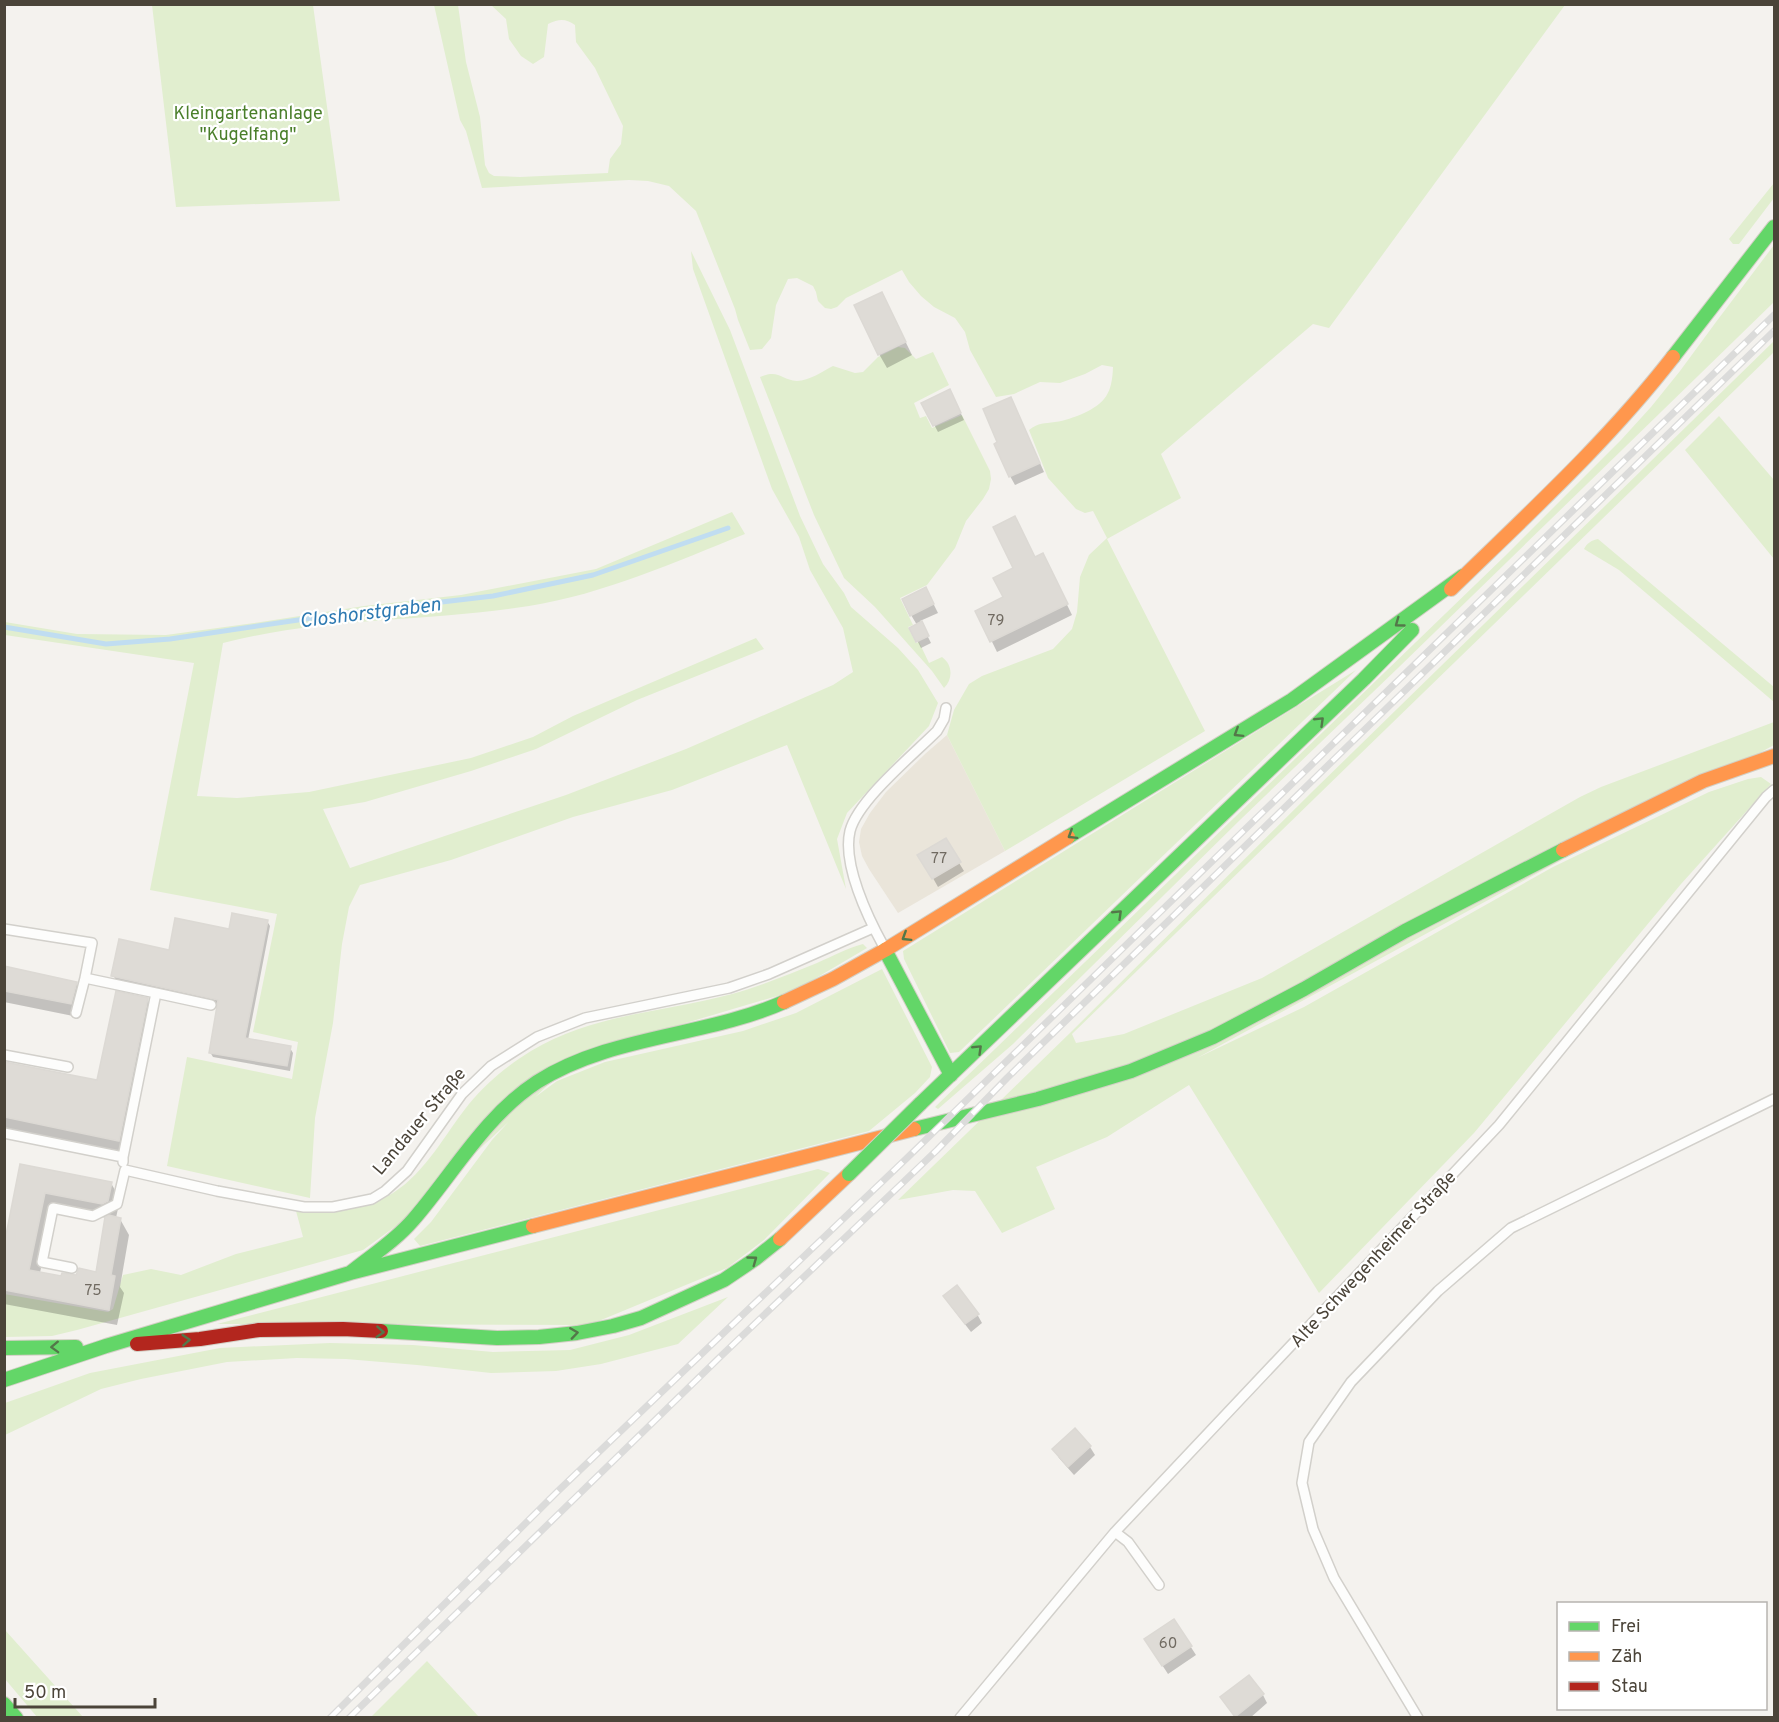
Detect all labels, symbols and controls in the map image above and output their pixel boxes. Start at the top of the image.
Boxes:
park label: Kleingartenanlage "Kugelfang" [173,103,323,147]
water label: Closhorstgraben [298,592,442,636]
house number: 79 [988,612,1004,631]
one-way arrow [1395,616,1406,627]
one-way arrow [1313,717,1324,728]
one-way arrow [1234,725,1244,737]
one-way arrow [1068,827,1078,839]
house number: 77 [931,850,947,869]
one-way arrow [1112,910,1122,921]
one-way arrow [902,930,912,942]
one-way arrow [971,1045,981,1056]
street label: Landauer Straße [368,1064,472,1180]
street label: Alte Schwegenheimer Straße [1286,1167,1462,1353]
one-way arrow [746,1256,757,1267]
house number: 75 [84,1282,102,1301]
one-way arrow [375,1325,384,1338]
one-way arrow [570,1327,579,1340]
one-way arrow [181,1334,190,1347]
one-way arrow [51,1341,60,1354]
legend [1557,1602,1767,1710]
text: Frei [1611,1616,1641,1639]
house number: 60 [1159,1635,1177,1654]
text: Zäh [1611,1646,1642,1669]
scale bar [15,1671,154,1709]
text: Stau [1611,1676,1648,1699]
text: 50 m [24,1682,66,1705]

